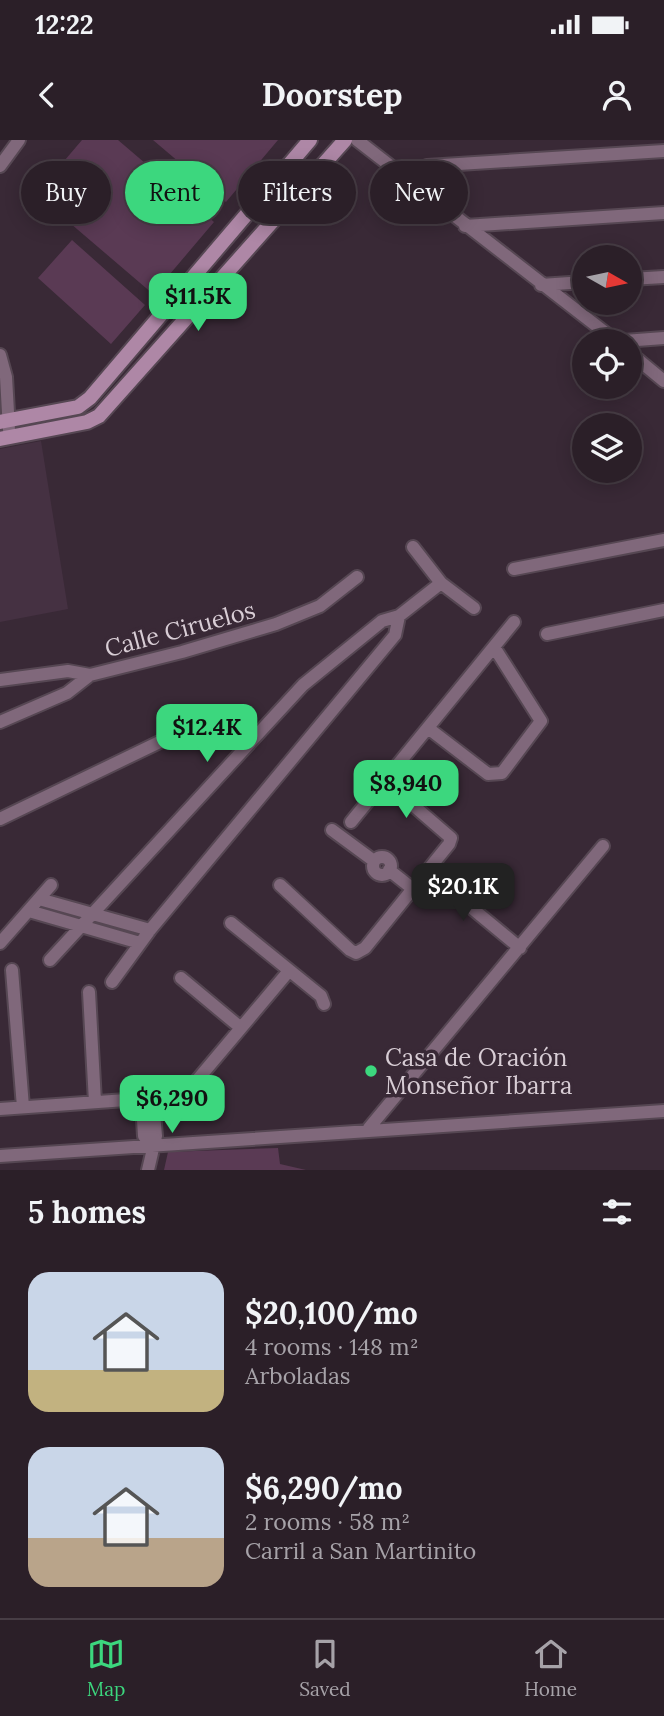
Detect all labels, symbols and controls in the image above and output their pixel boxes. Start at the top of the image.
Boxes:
text: 12:22 [35,8,94,41]
text: Doorstep [262,74,402,115]
icon: back [28,76,66,114]
icon: person [598,76,636,114]
chip: Buy [21,161,111,224]
chip: Rent [125,161,224,224]
chip: Filters [238,161,356,224]
chip: New [370,161,468,224]
north arrow [572,245,642,315]
map controls [572,245,642,483]
pin: $11.5K [141,274,255,333]
text: $11.5K [165,281,231,310]
button: locate [572,329,642,399]
button: layers [572,413,642,483]
street label: Calle Ciruelos [101,594,259,664]
pin: $12.4K [150,704,264,764]
text: $12.4K [172,712,242,741]
pin: $8,940 [349,760,463,820]
text: $8,940 [370,768,442,797]
pin: $20.1K [406,864,520,923]
text: $20.1K [427,871,499,900]
place label: Casa de Oración Monseñor Ibarra [385,1042,572,1101]
marker: Casa de Oración Monseñor Ibarra [363,1063,379,1079]
pin: $6,290 [115,1076,229,1135]
text: $6,290 [136,1083,208,1112]
text: 5 homes [28,1193,146,1231]
icon: filters [598,1193,636,1231]
text: $20,100/mo [245,1294,418,1332]
icon: home [84,1300,168,1384]
text: 4 rooms · 148 m² [245,1332,419,1361]
text: Arboladas [245,1361,351,1390]
text: $6,290/mo [245,1469,402,1507]
icon: home [84,1475,168,1559]
text: 2 rooms · 58 m² [245,1507,410,1536]
text: Carril a San Martinito [245,1536,476,1565]
tab: Map [87,1635,125,1701]
tab: Saved [299,1635,351,1701]
tab: Home [524,1635,577,1701]

